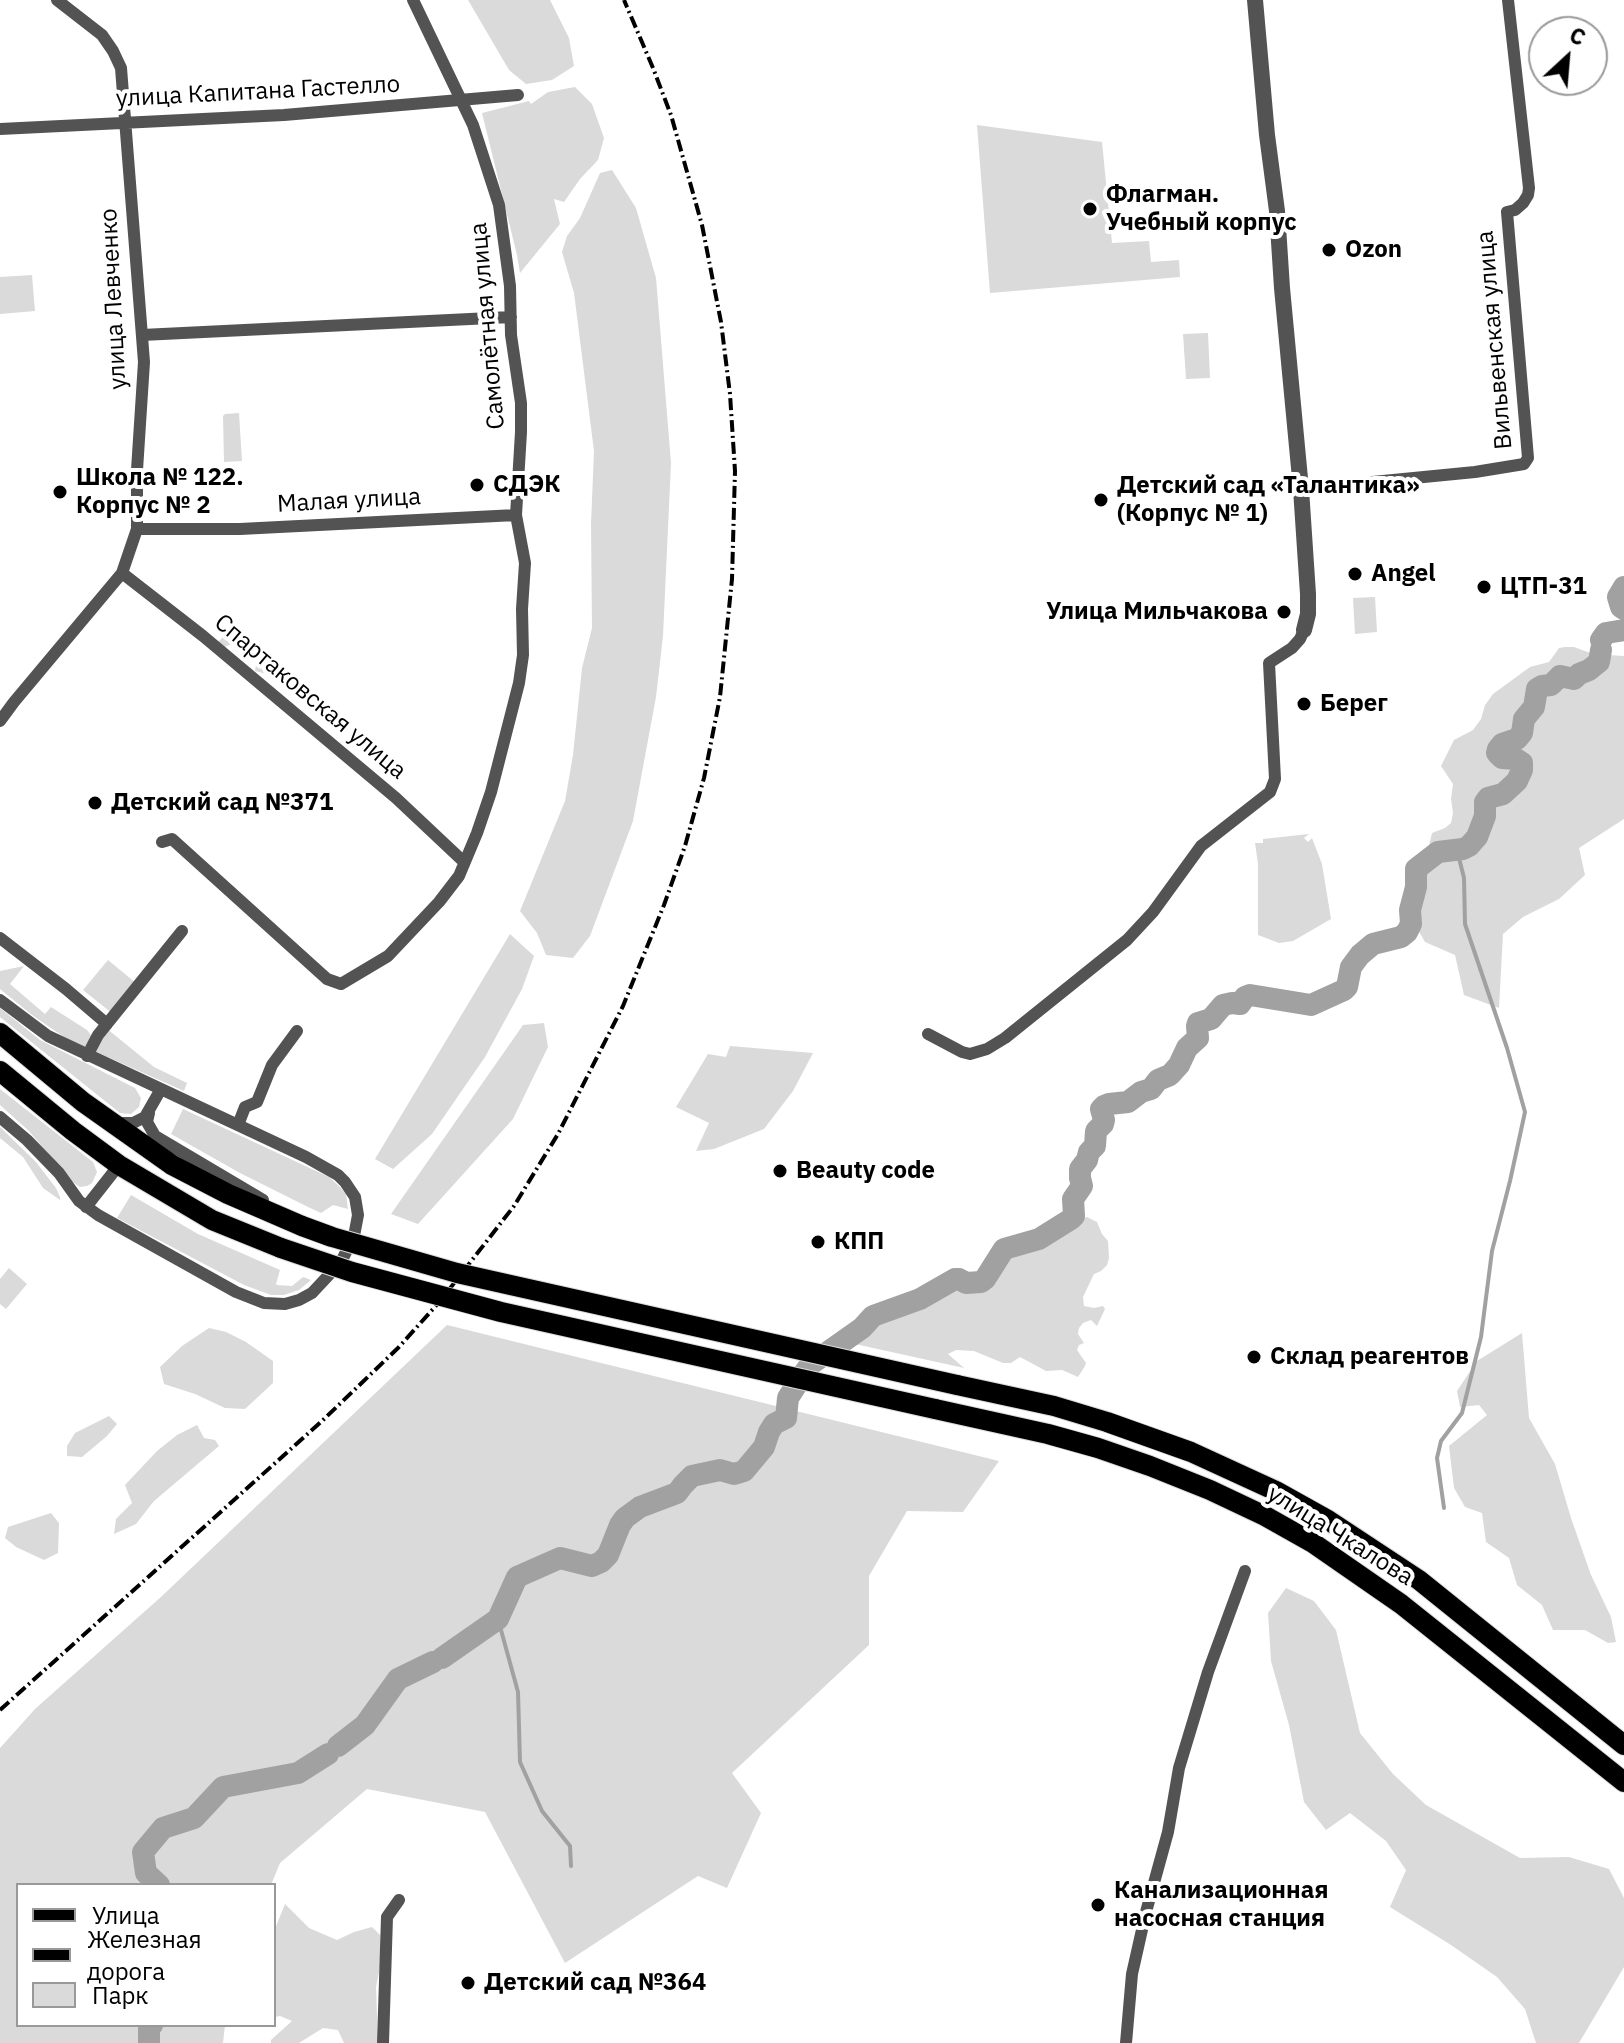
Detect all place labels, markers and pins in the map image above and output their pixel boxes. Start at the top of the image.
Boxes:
place label: Флагман. Учебный корпус [1106,181,1297,237]
marker: Флагман. Учебный корпус [1081,200,1099,218]
place label: Ozon [1345,236,1402,264]
marker: Ozon [1320,241,1338,259]
place label: Школа № 122. Корпус № 2 [76,464,244,520]
place label: СДЭК [493,471,560,499]
place label: Детский сад «Талантика» (Корпус № 1) [1117,472,1420,528]
marker: СДЭК [468,476,486,494]
marker: Школа № 122. Корпус № 2 [51,483,69,501]
marker: Детский сад «Талантика» (Корпус № 1) [1092,491,1110,509]
place label: Angel [1371,560,1436,588]
marker: Angel [1346,565,1364,583]
place label: ЦТП-31 [1500,573,1587,601]
marker: ЦТП-31 [1475,578,1493,596]
place label: Улица Мильчакова [1046,598,1268,626]
marker: Улица Мильчакова [1275,603,1293,621]
place label: Берег [1320,690,1388,718]
marker: Берег [1295,695,1313,713]
place label: Детский сад №371 [111,789,333,817]
marker: Детский сад №371 [86,794,104,812]
place label: Beauty code [796,1157,935,1185]
marker: Beauty code [771,1162,789,1180]
place label: КПП [834,1228,884,1256]
marker: КПП [809,1233,827,1251]
place label: Склад реагентов [1270,1343,1469,1371]
marker: Склад реагентов [1245,1348,1263,1366]
place label: Канализационная насосная станция [1114,1877,1328,1933]
marker: Канализационная насосная станция [1089,1896,1107,1914]
place label: Детский сад №364 [484,1969,706,1997]
marker: Детский сад №364 [459,1974,477,1992]

